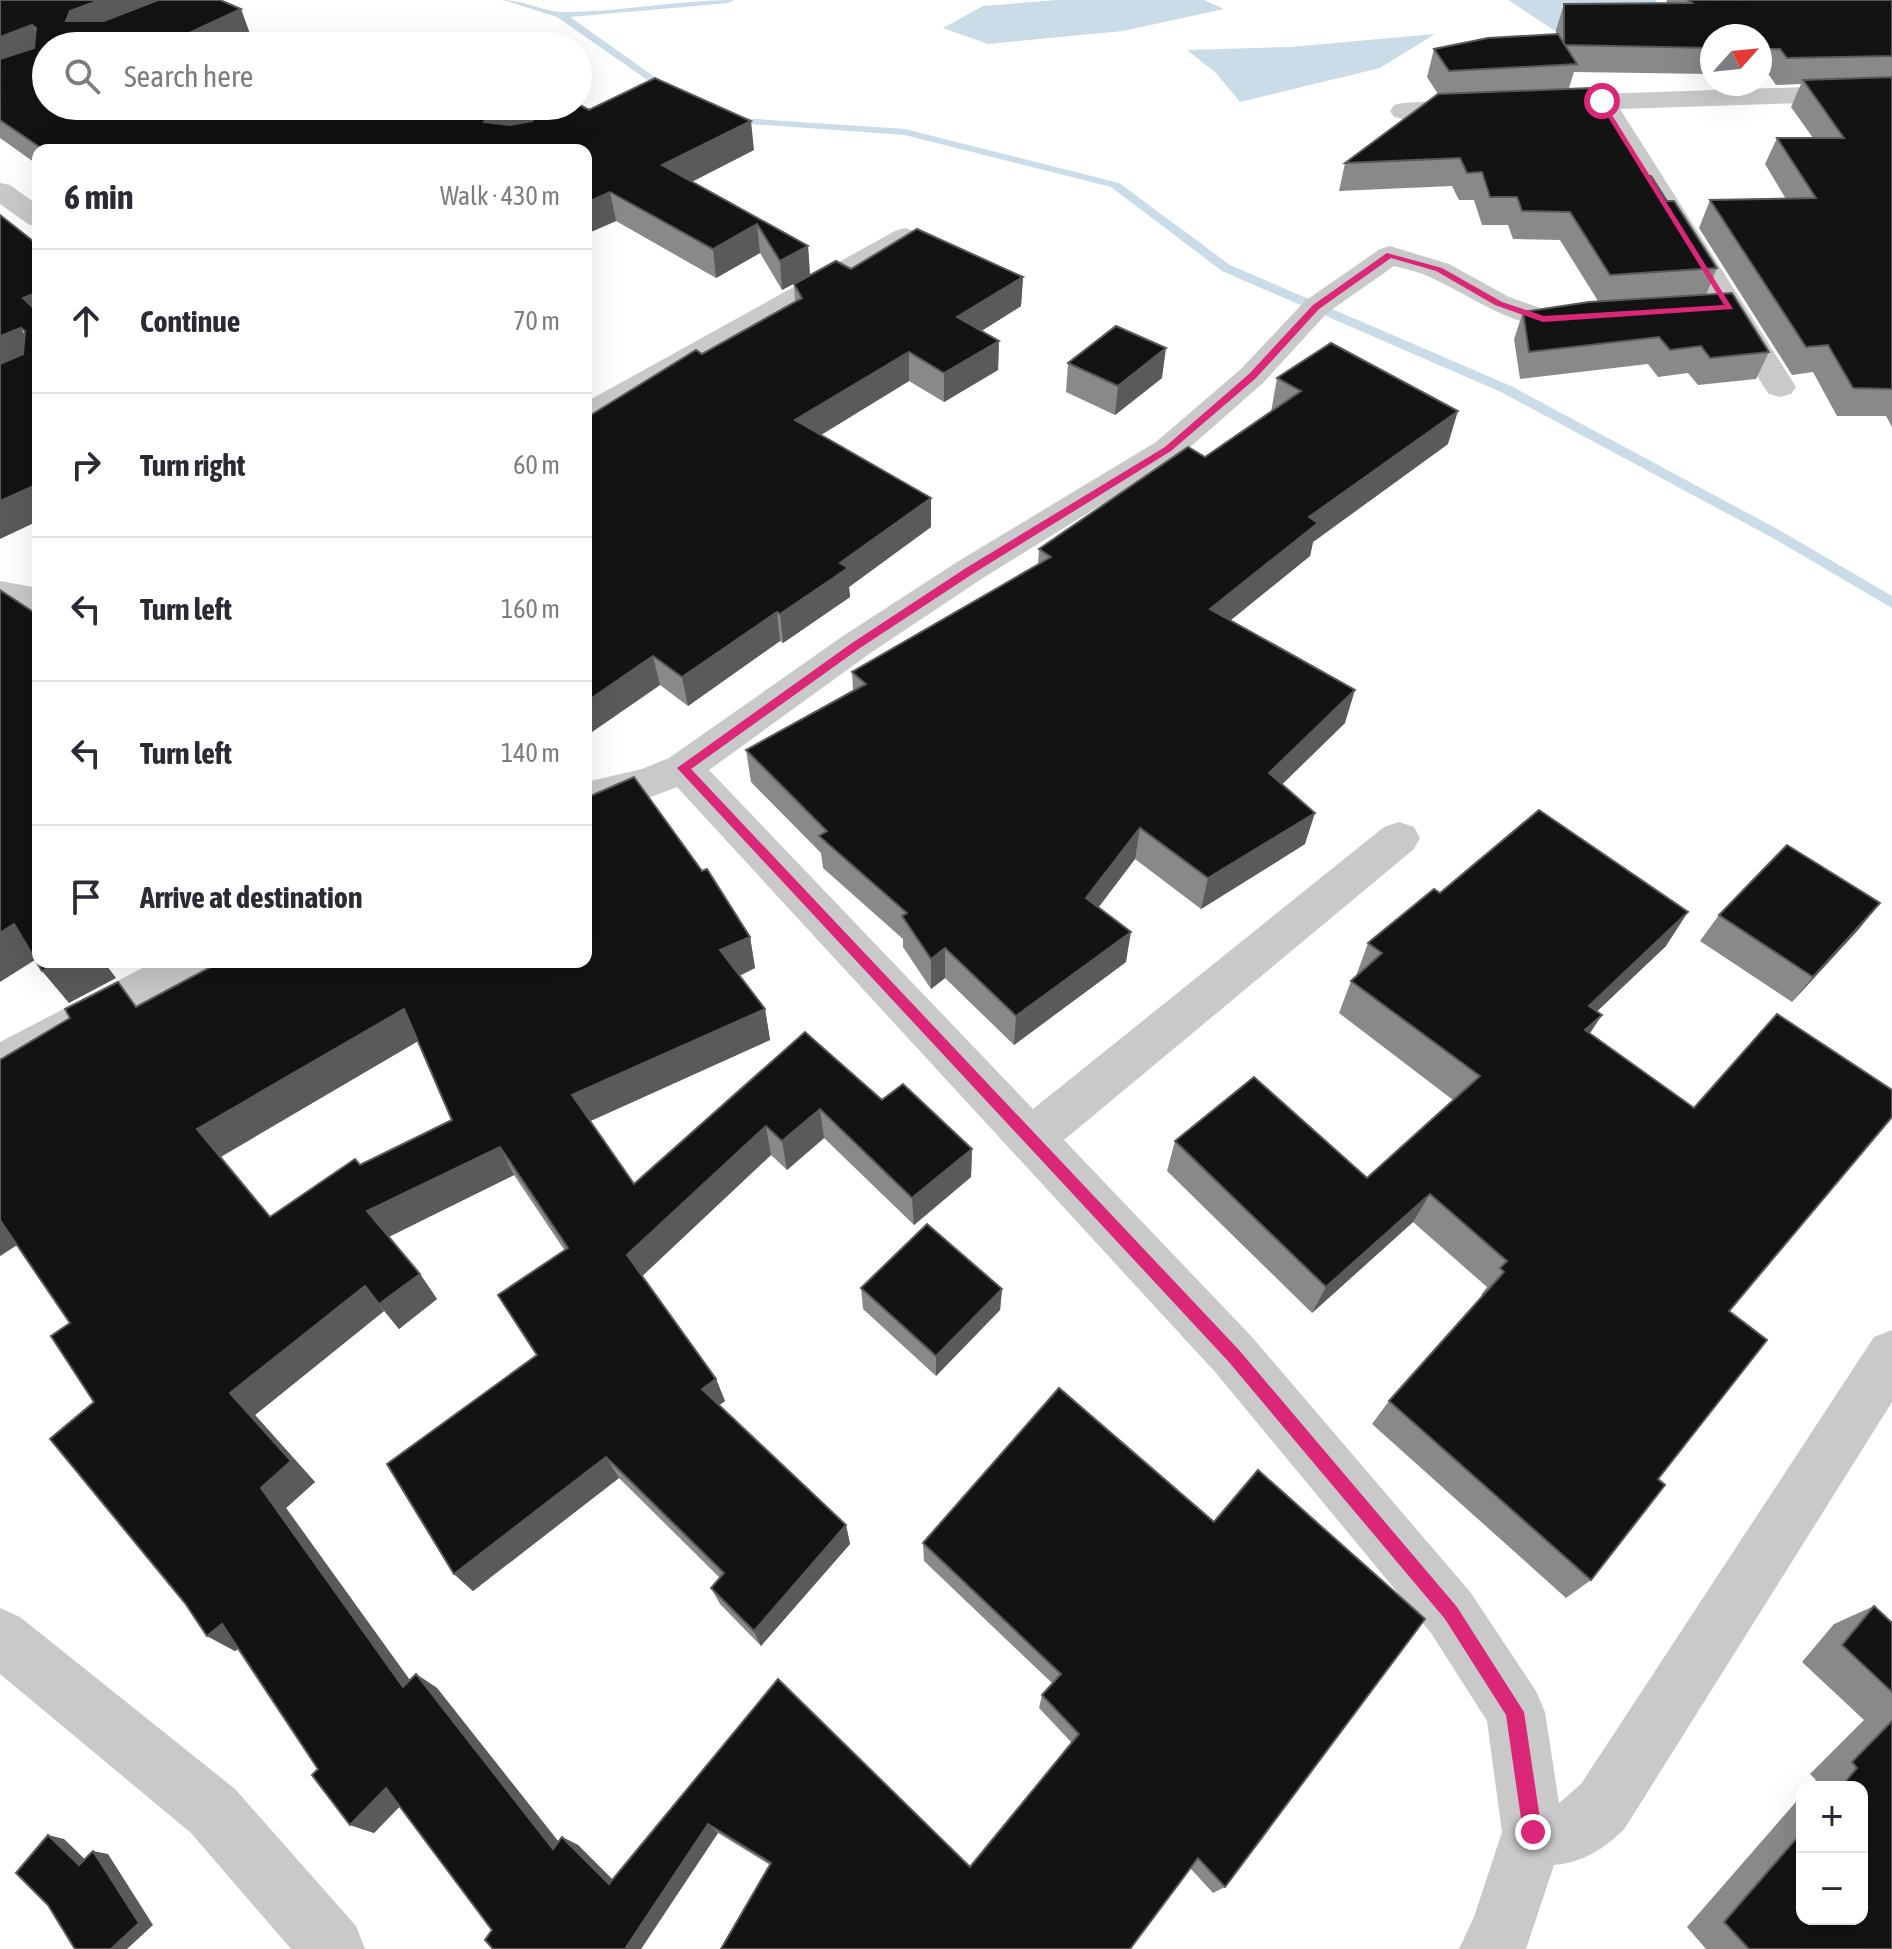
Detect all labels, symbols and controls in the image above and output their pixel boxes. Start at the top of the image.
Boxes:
north arrow [1700,24,1772,96]
search box [32,32,592,120]
icon: search [60,54,104,98]
text: Search here [124,59,253,93]
route start [1584,83,1620,119]
text: 6 min [64,177,133,216]
text: Walk · 430 m [440,181,560,211]
icon: ahead [64,299,108,343]
text: Continue [140,304,240,338]
text: 70 m [513,306,560,336]
icon: right [64,443,108,487]
text: Turn right [140,448,246,482]
text: 60 m [513,450,560,480]
icon: left [64,587,108,631]
text: Turn left [140,592,232,626]
text: 160 m [501,594,560,624]
icon: left [64,731,108,775]
text: Turn left [140,736,232,770]
text: 140 m [501,738,560,768]
icon: arrive [64,875,108,919]
text: Arrive at destination [140,880,362,914]
map controls [1796,1781,1868,1925]
button: + [1796,1781,1868,1853]
route end [1515,1814,1551,1850]
button: − [1796,1853,1868,1925]

